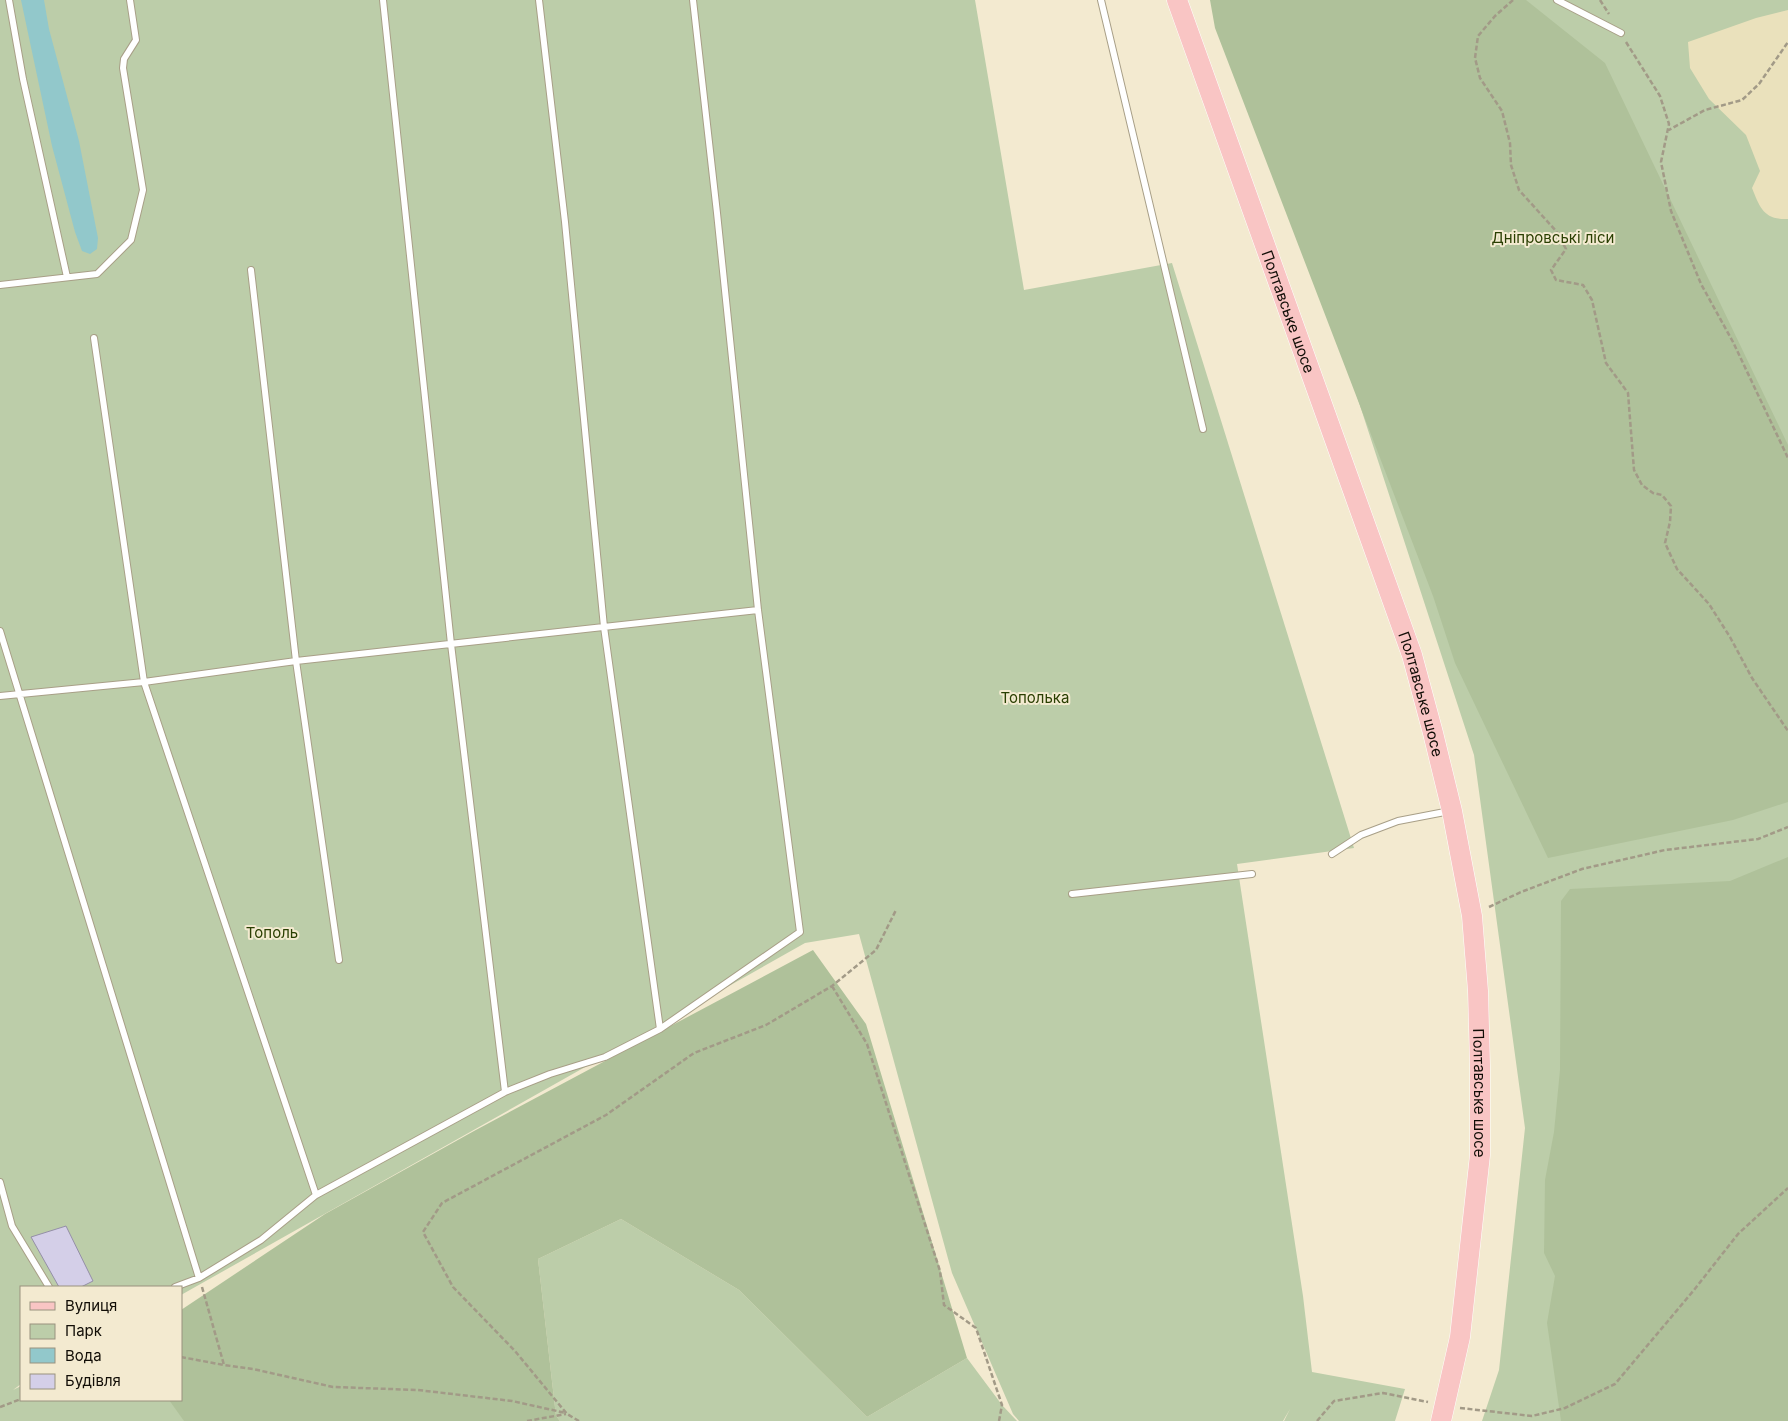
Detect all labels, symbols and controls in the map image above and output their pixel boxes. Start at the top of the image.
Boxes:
park label: Дніпровські ліси [1492,228,1614,247]
street label: Полтавське шосе [1258,248,1320,376]
street label: Полтавське шосе [1395,629,1448,758]
park label: Тополька [1001,688,1069,707]
park label: Тополь [246,923,298,942]
street label: Полтавське шосе [1470,1028,1490,1157]
legend [20,1286,182,1401]
text: Вулиця [65,1296,117,1315]
text: Парк [65,1321,102,1340]
text: Вода [65,1346,102,1365]
text: Будівля [65,1371,121,1390]

